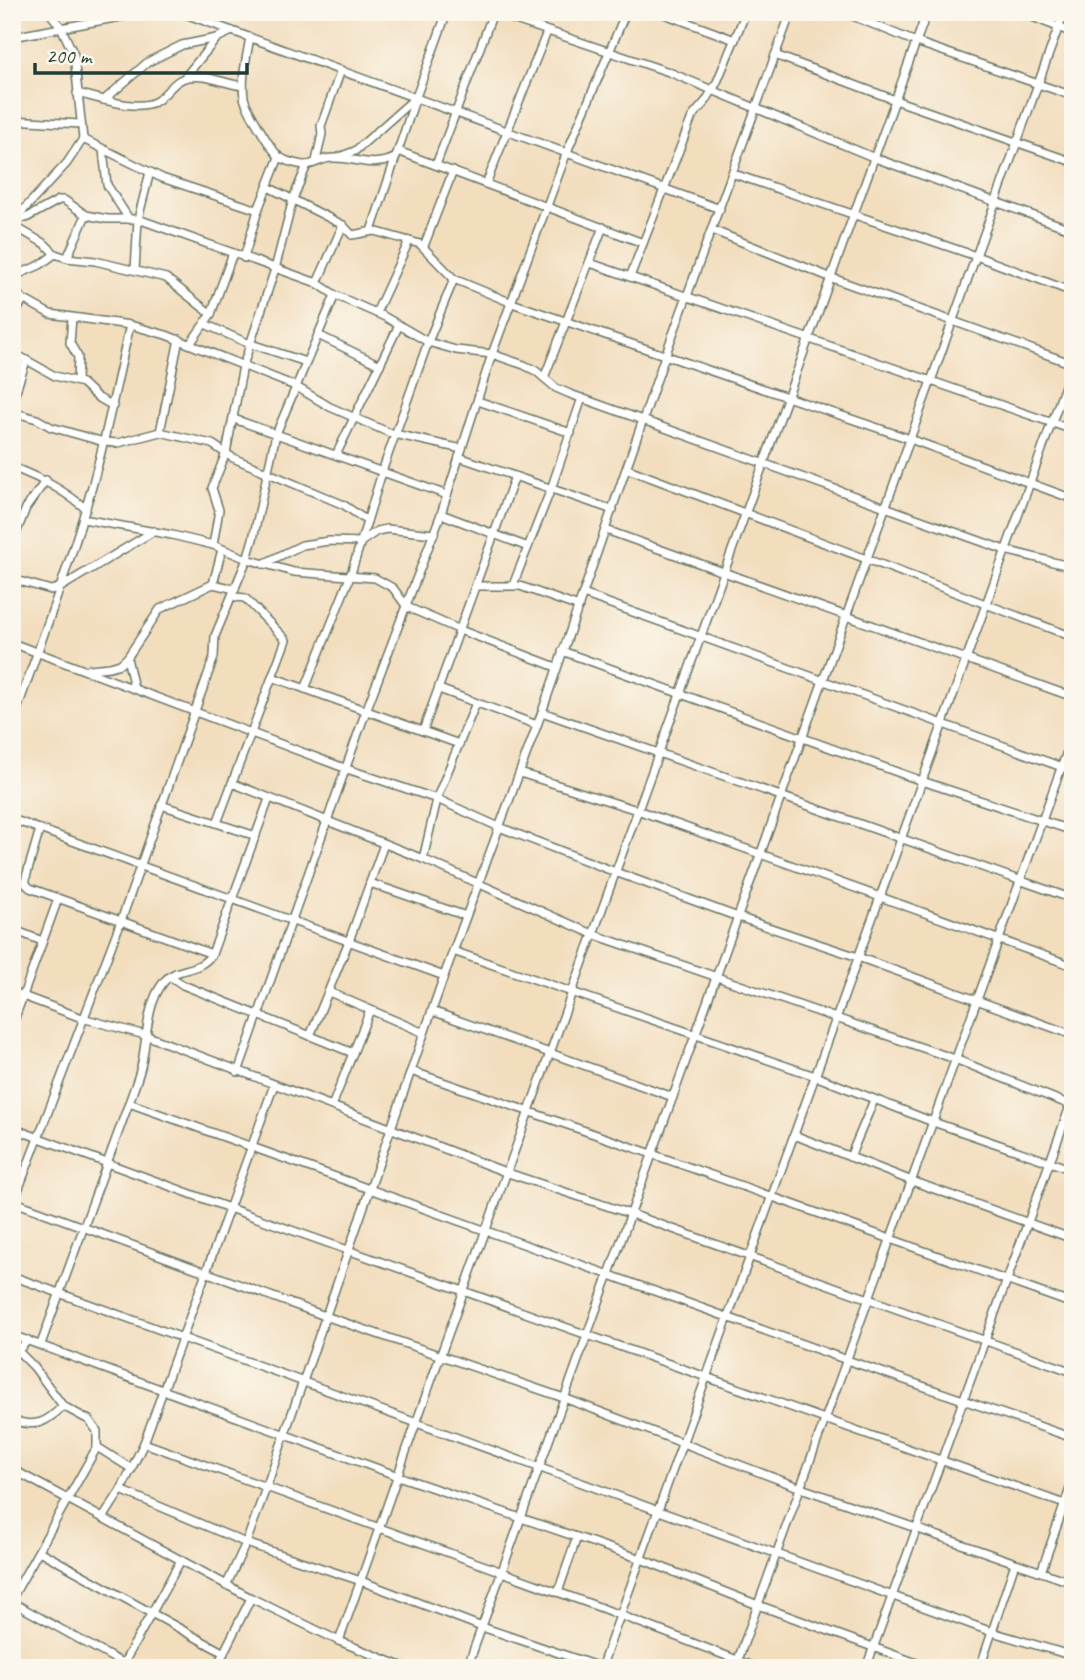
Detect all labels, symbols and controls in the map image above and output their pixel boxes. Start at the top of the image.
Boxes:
scale bar [35,32,247,76]
text: 200 m [46,43,93,69]

